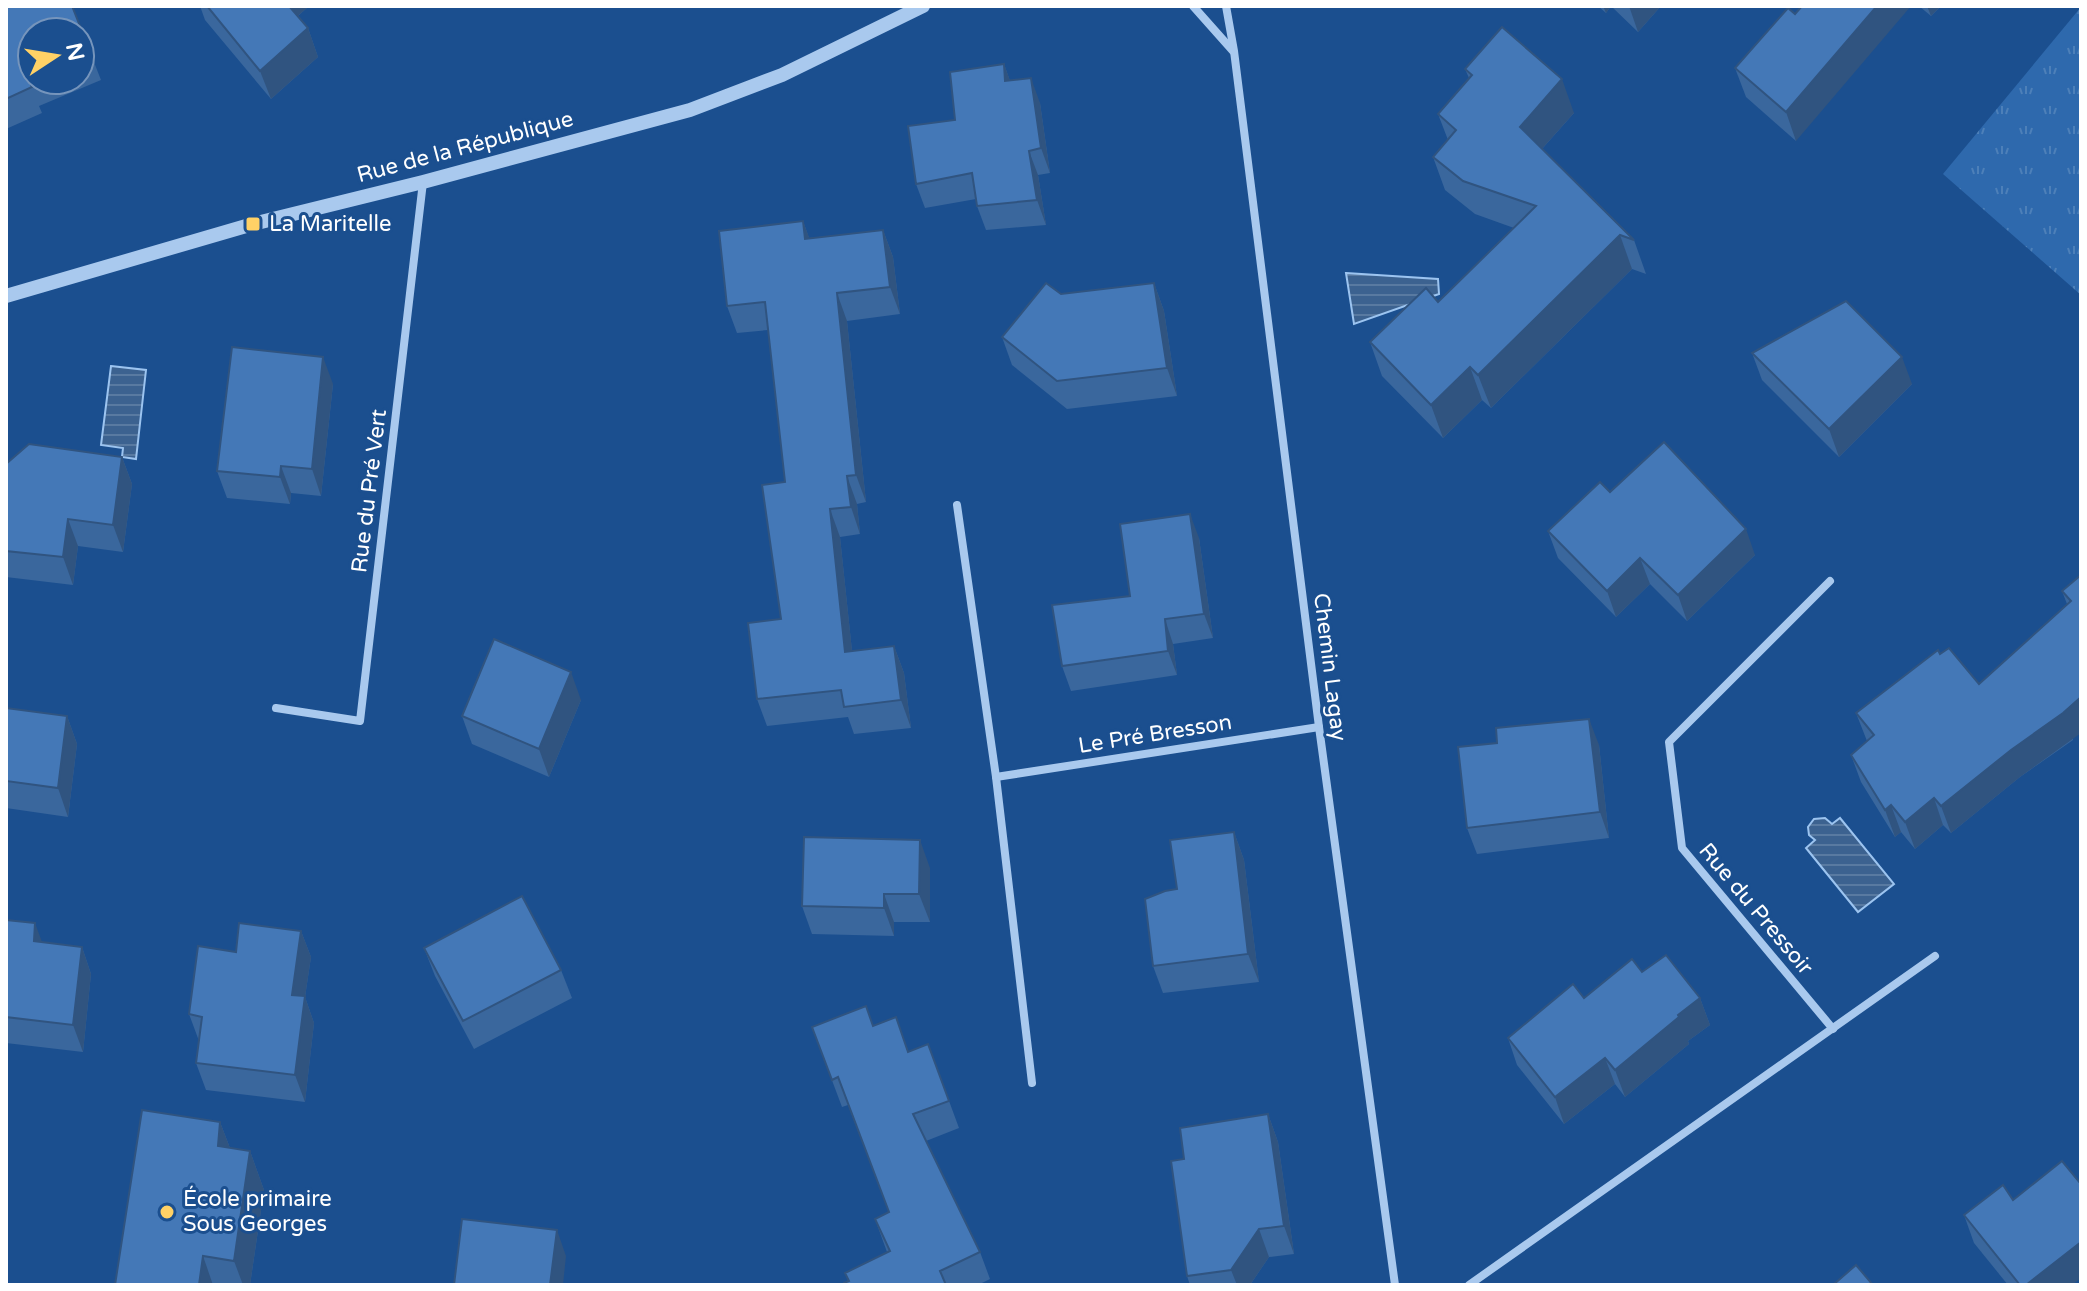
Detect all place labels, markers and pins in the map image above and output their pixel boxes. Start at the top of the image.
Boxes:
place label: La Maritelle [269,211,391,237]
marker: La Maritelle [244,215,262,233]
place label: École primaire Sous Georges [183,1185,332,1237]
marker: École primaire Sous Georges [158,1203,176,1221]

